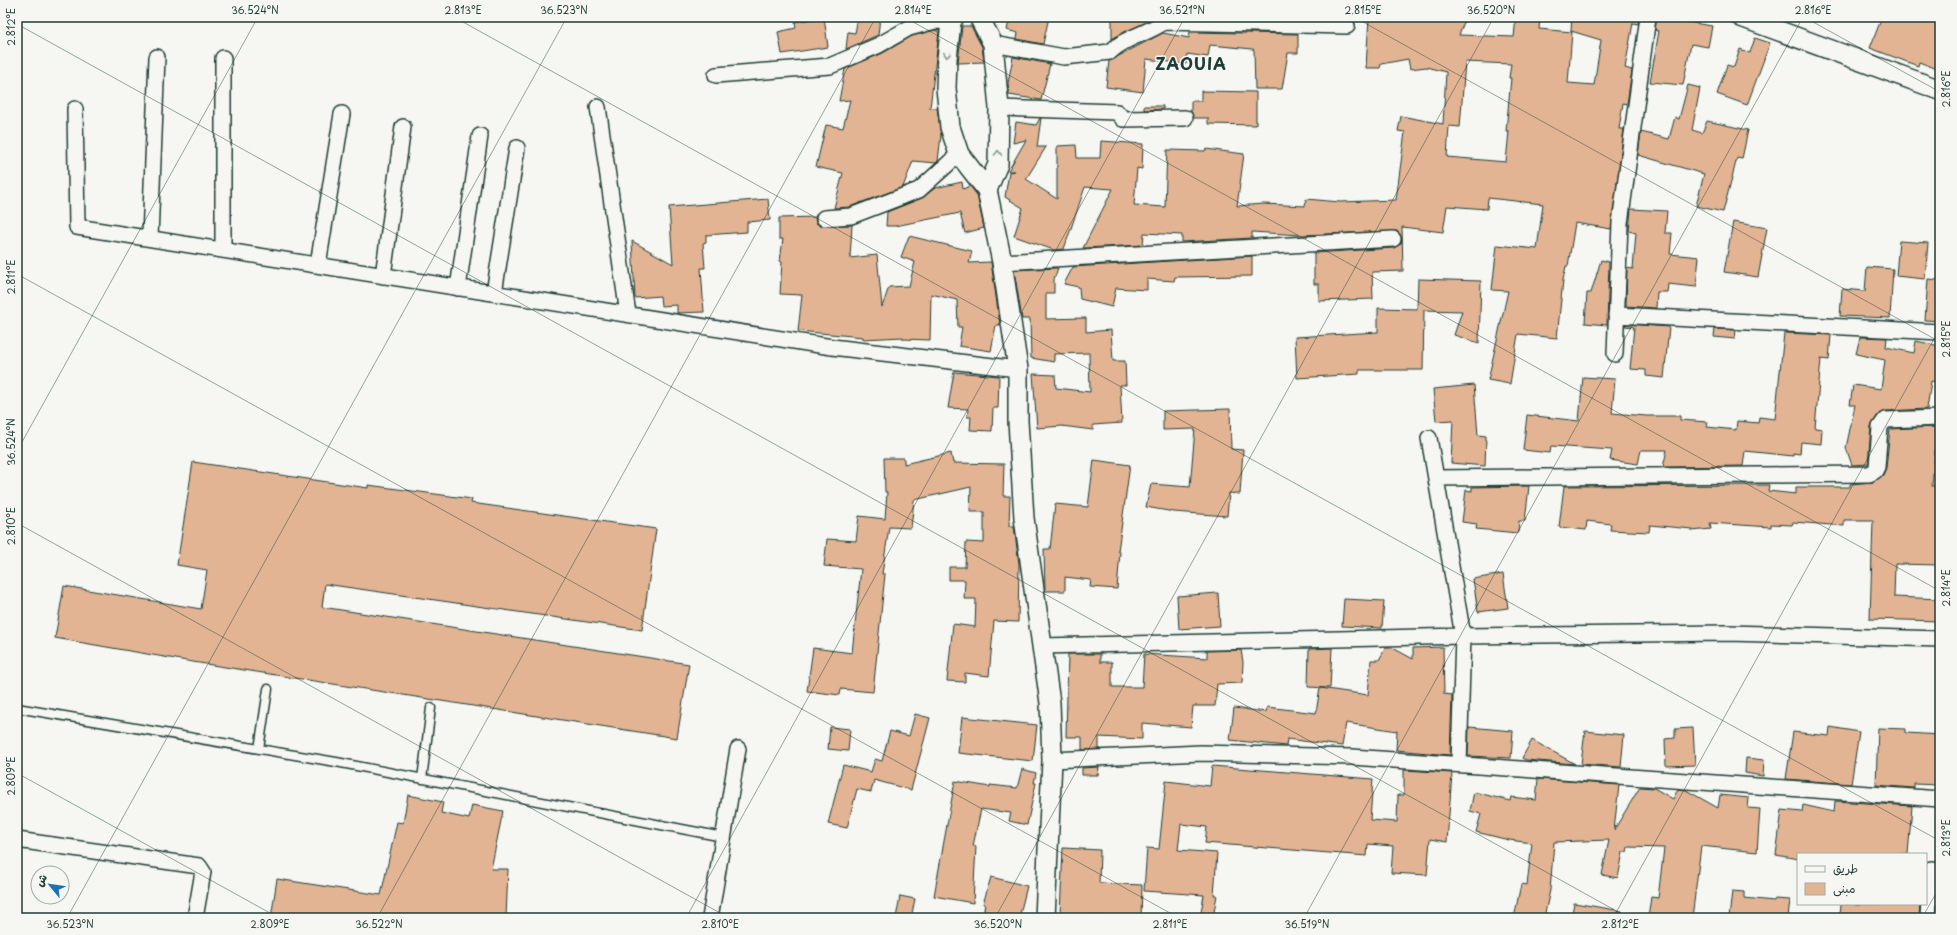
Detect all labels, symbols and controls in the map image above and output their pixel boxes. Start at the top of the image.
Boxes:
text: 36.524°N [231,2,279,17]
text: 2.813°E [444,2,482,17]
text: 36.523°N [540,2,588,17]
text: 2.814°E [894,2,932,17]
text: 36.521°N [1159,2,1205,17]
text: 2.815°E [1344,2,1382,17]
text: 36.520°N [1467,2,1515,17]
text: 2.816°E [1794,2,1832,17]
text: 2.812°E [3,8,18,46]
district label: ZAOUIA [1155,51,1227,75]
one-way arrow [943,52,952,58]
text: 2.816°E [1938,70,1953,108]
one-way arrow [994,150,1002,156]
text: 2.811°E [3,260,18,295]
text: 2.815°E [1938,320,1953,358]
text: 36.524°N [3,418,18,466]
text: 2.810°E [3,507,18,545]
text: 2.814°E [1938,569,1953,607]
text: 2.809°E [3,756,18,796]
text: 2.813°E [1938,819,1953,857]
legend [1797,853,1927,905]
text: طريق [1833,859,1858,877]
north arrow [30,865,70,905]
text: ش [30,870,51,889]
text: مبنى [1833,879,1856,897]
text: 36.523°N [46,916,94,931]
text: 2.809°E [250,916,290,931]
text: 36.522°N [355,916,403,931]
text: 2.810°E [701,916,739,931]
text: 36.520°N [974,916,1022,931]
text: 2.811°E [1153,916,1188,931]
text: 36.519°N [1284,916,1330,931]
text: 2.812°E [1601,916,1639,931]

